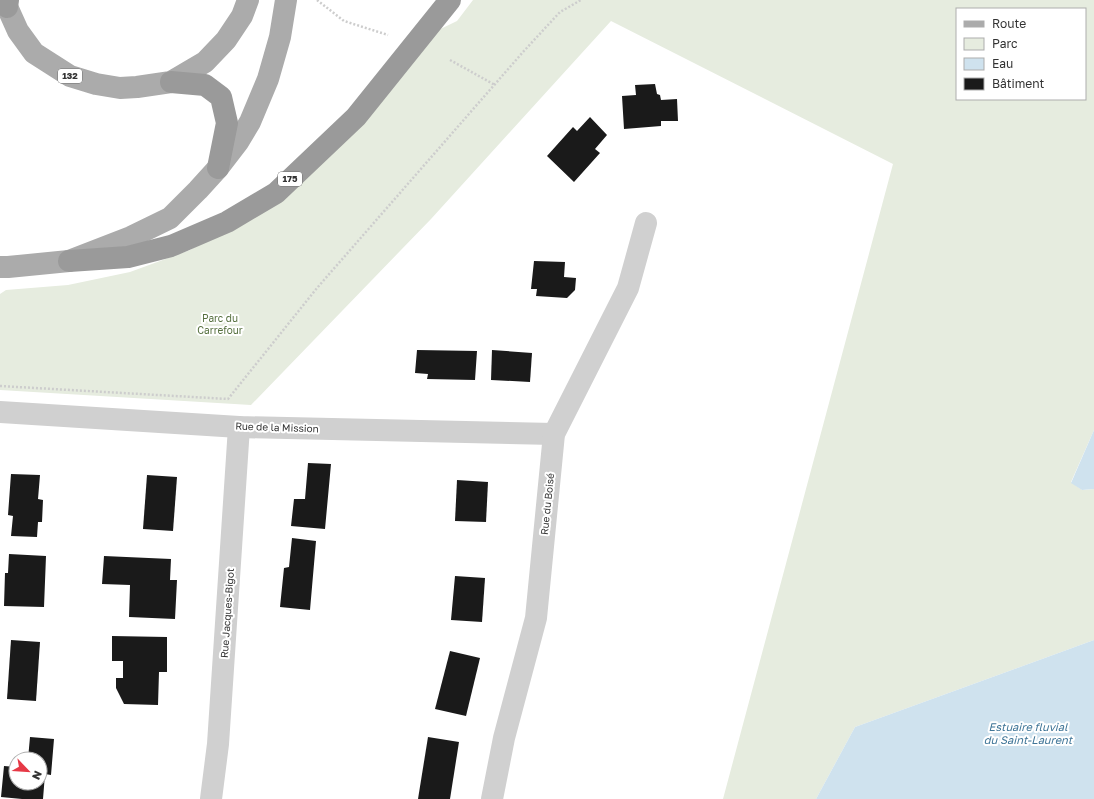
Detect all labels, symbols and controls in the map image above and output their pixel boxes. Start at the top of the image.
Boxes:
legend [956,8,1086,100]
text: Route [992,16,1026,31]
text: Parc [992,36,1018,51]
text: Eau [992,56,1013,71]
road number: 132 [58,69,82,83]
text: Bâtiment [992,76,1045,91]
road number: 175 [278,172,302,186]
park label: Parc du Carrefour [197,312,243,336]
street label: Rue de la Mission [235,420,319,434]
street label: Rue du Boisé [538,472,556,536]
street label: Rue Jacques-Bigot [218,568,236,658]
water label: Estuaire fluvial du Saint-Laurent [984,720,1074,746]
north arrow [8,751,48,791]
text: N [30,769,45,782]

